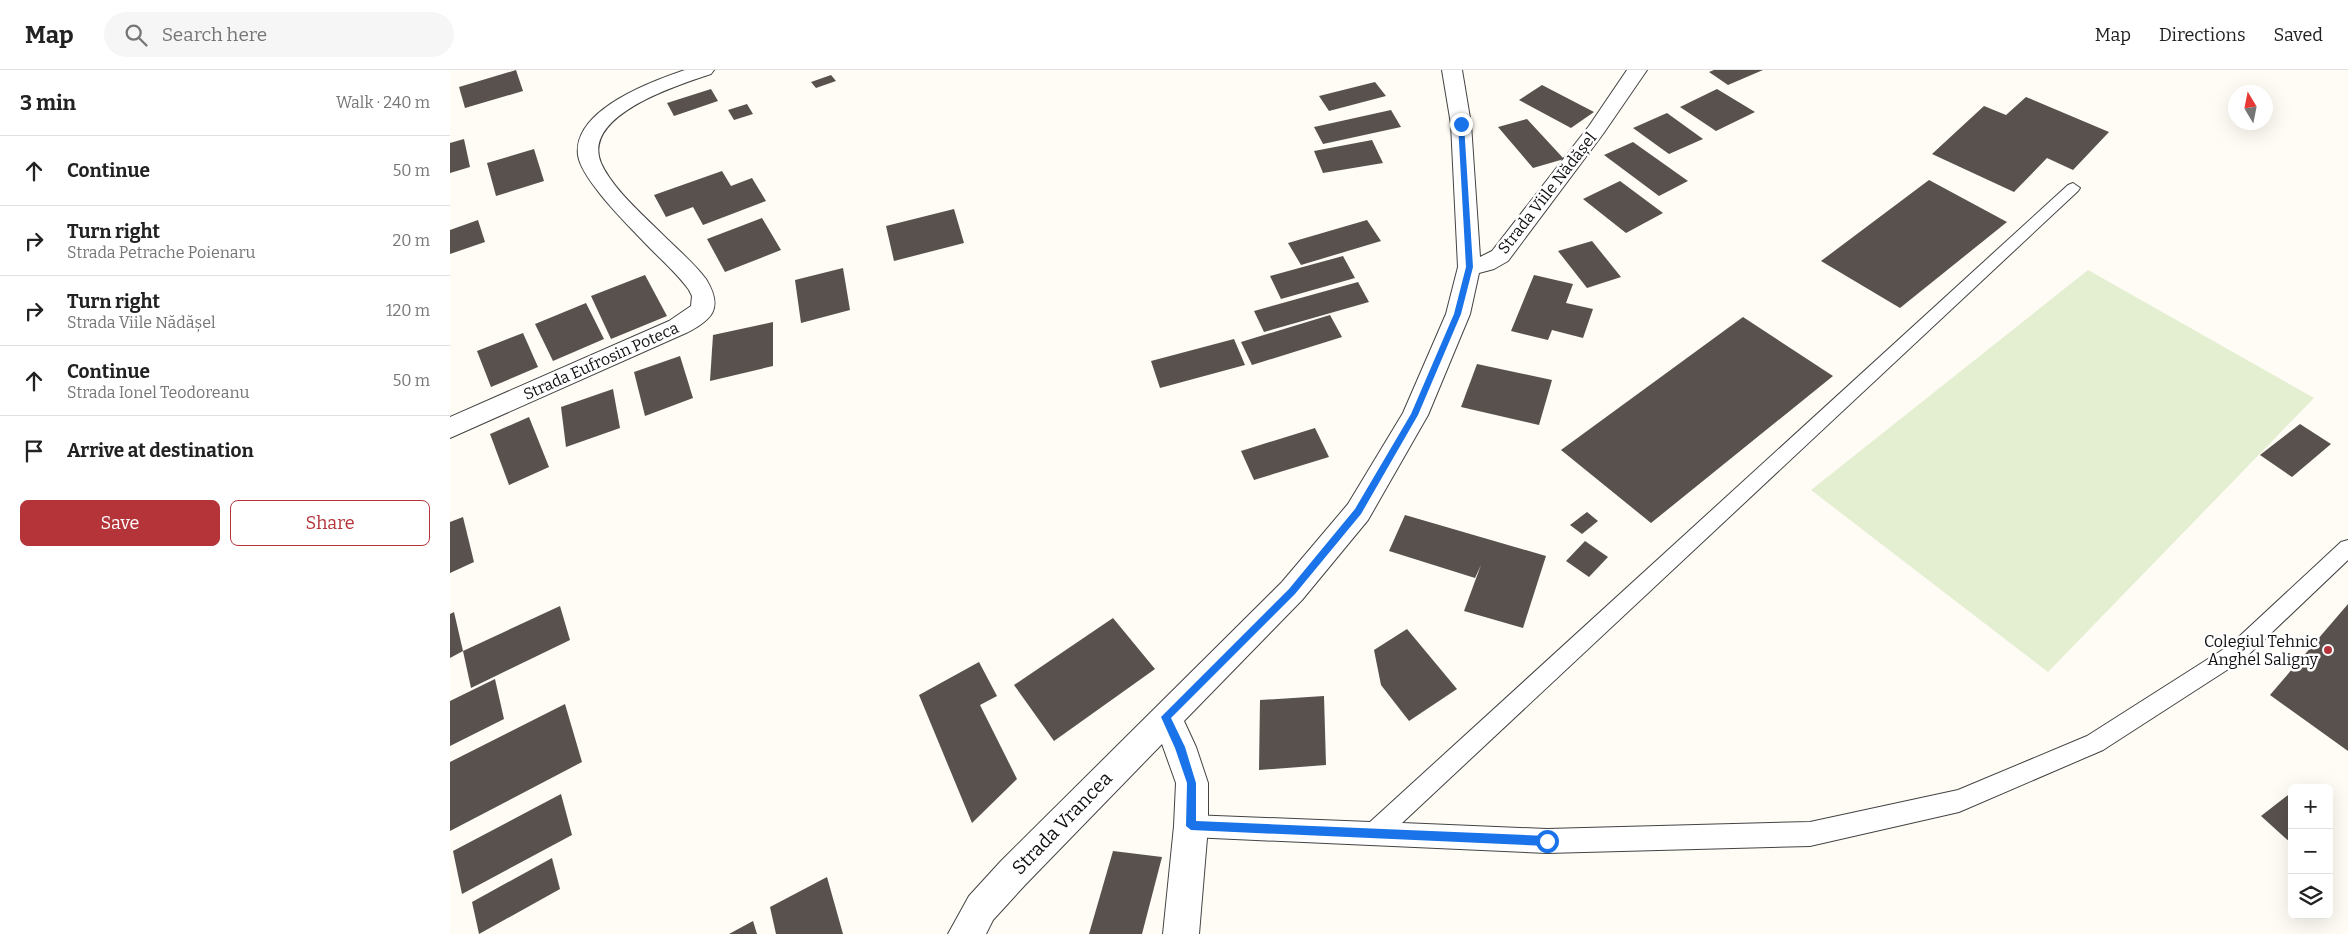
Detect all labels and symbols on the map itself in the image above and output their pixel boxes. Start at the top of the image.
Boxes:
north arrow [2228,85,2273,130]
route end [1450,113,1473,136]
street label: Strada Viile Nădășel [1494,128,1601,258]
street label: Strada Eufrosin Poteca [520,318,682,404]
place label: Colegiul Tehnic Anghel Saligny [2204,632,2319,669]
marker: Colegiul Tehnic Anghel Saligny [2322,644,2334,656]
street label: Strada Vrancea [1007,766,1117,879]
route start [1536,830,1559,853]

